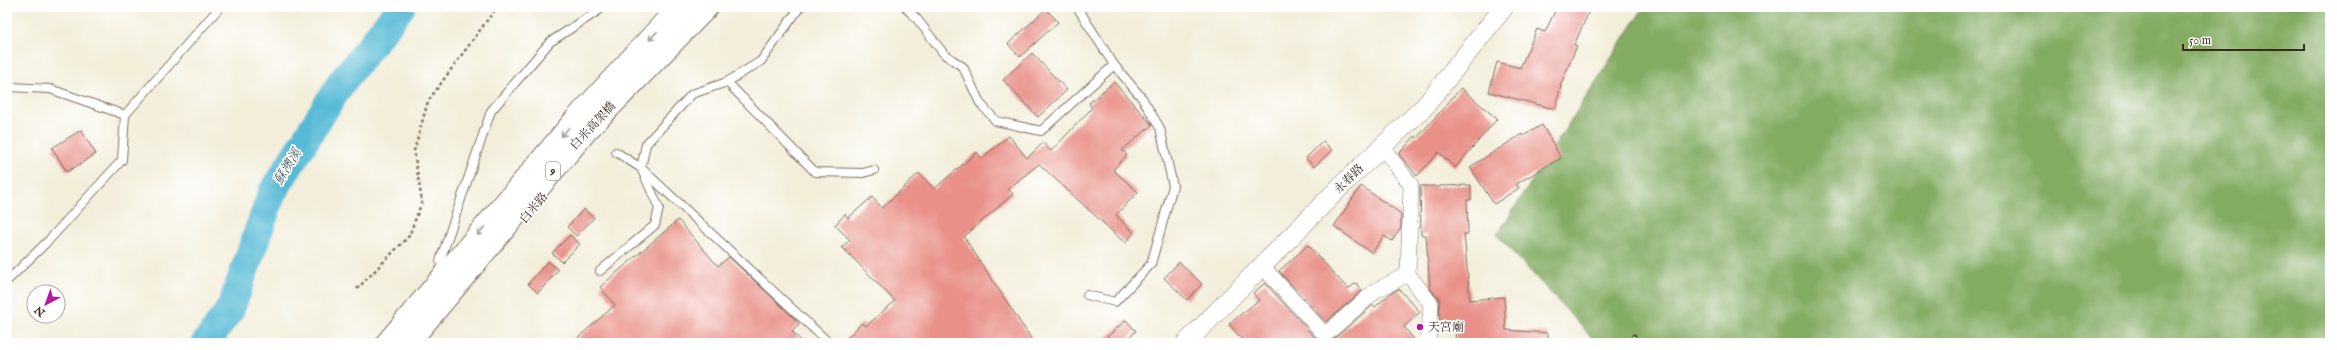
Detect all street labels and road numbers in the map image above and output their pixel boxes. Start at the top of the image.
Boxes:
street label: 白米高架橋 [567,99,619,153]
street label: 永春路 [1331,161,1367,197]
road number: 9 [546,162,560,180]
street label: 白米路 [517,189,551,227]

